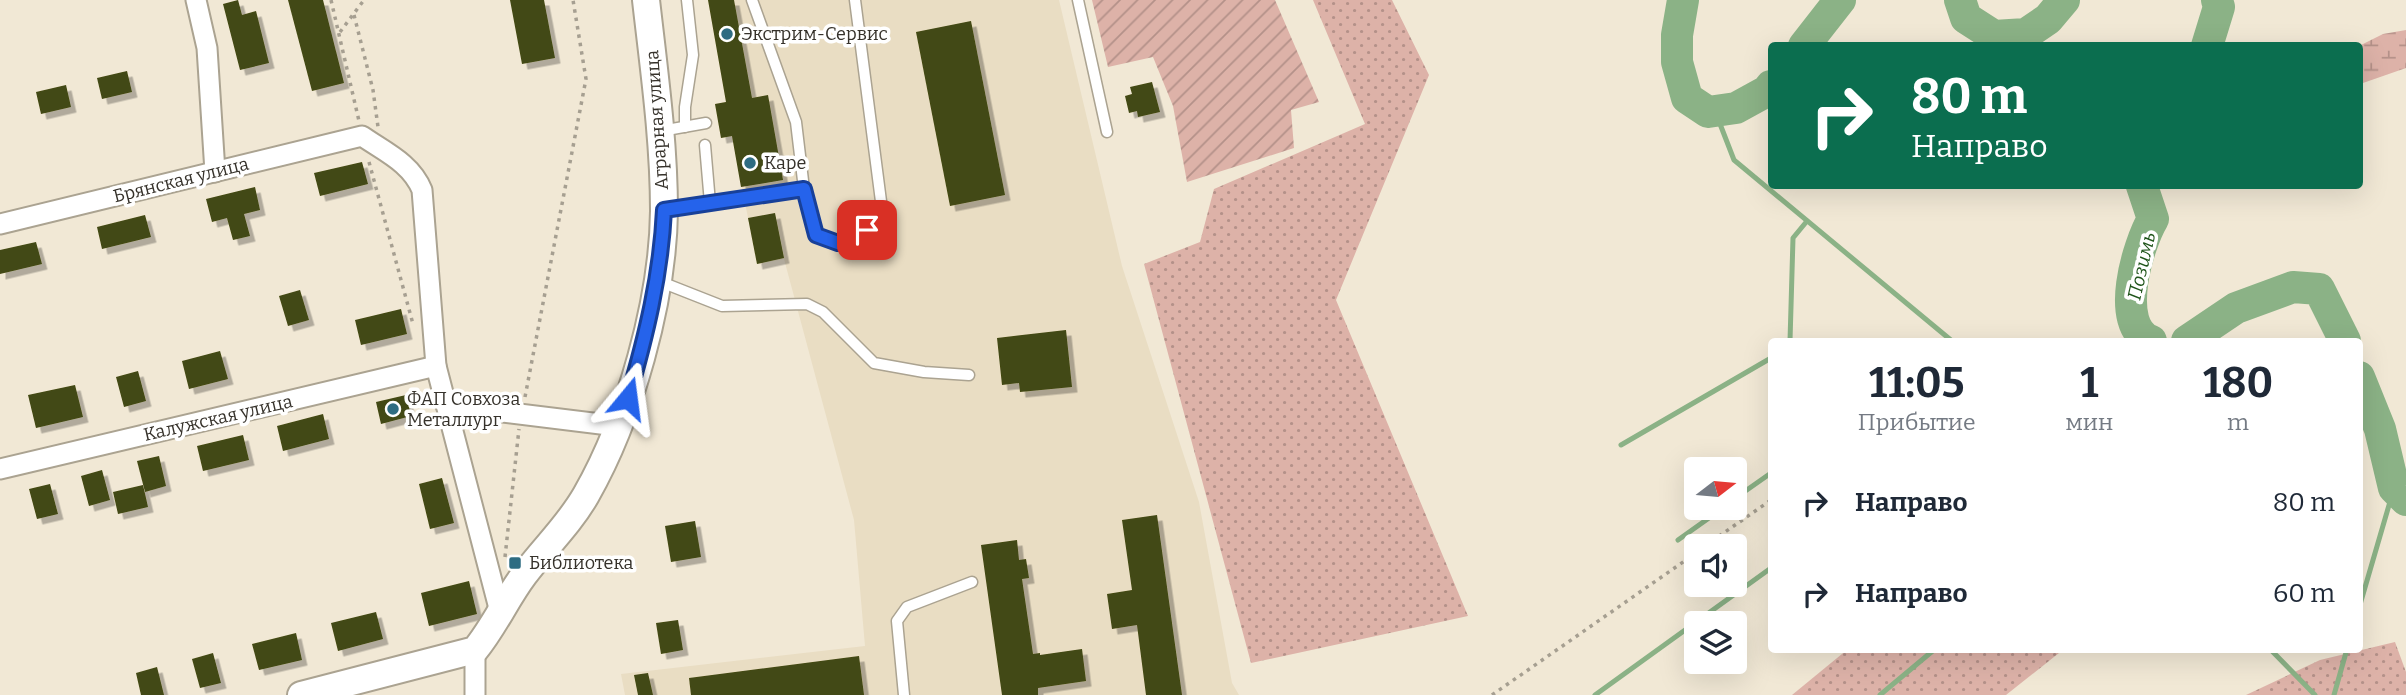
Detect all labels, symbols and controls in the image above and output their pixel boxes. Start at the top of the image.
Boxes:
place label: Экстрим-Сервис [741,23,888,45]
marker: Экстрим-Сервис [719,26,735,42]
street label: Аграрная улица [641,49,673,191]
text: 80 m [1911,67,2027,126]
icon: right [1796,70,1887,161]
text: Направо [1911,127,2048,165]
place label: Каре [764,152,806,174]
street label: Брянская улица [111,153,251,207]
marker: Каре [742,155,758,171]
pin [837,200,897,260]
icon: arrive [848,211,886,249]
water label: Позимь [2123,230,2160,302]
text: 11:05 [1869,358,1965,408]
text: 1 [2080,358,2098,408]
text: 180 [2203,358,2273,408]
position arrow [591,361,665,435]
place label: ФАП Совхоза Металлург [407,388,520,431]
street label: Калужская улица [141,390,295,446]
marker: ФАП Совхоза Металлург [385,401,401,417]
text: Прибытие [1858,408,1976,436]
text: мин [2065,408,2113,436]
text: m [2227,408,2249,436]
north arrow [1684,457,1746,520]
map controls [1684,457,1747,674]
icon: right [1796,484,1834,522]
text: Направо [1855,487,1968,518]
text: 80 m [2273,487,2335,518]
button: sound [1684,534,1747,597]
place label: Библиотека [529,552,633,574]
marker: Библиотека [507,555,523,571]
icon: right [1796,575,1834,613]
text: Направо [1855,578,1968,609]
text: 60 m [2273,578,2335,609]
button: layers [1684,611,1747,674]

